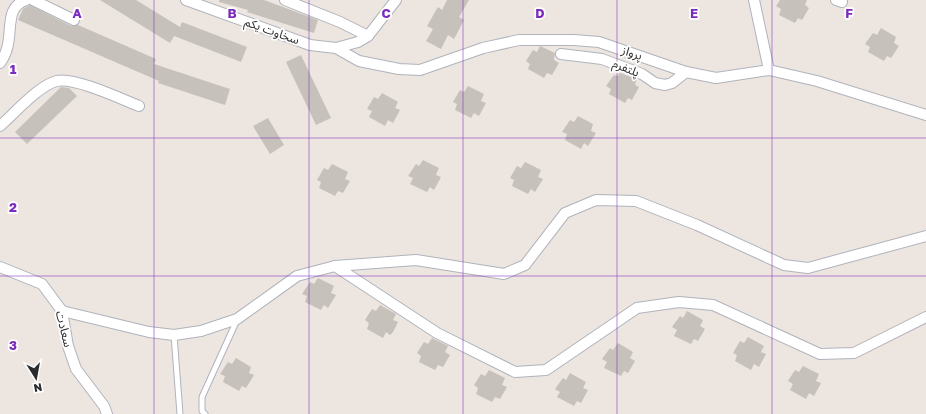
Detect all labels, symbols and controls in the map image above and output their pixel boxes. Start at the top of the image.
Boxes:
text: A [72,5,82,21]
text: B [227,5,237,21]
text: C [381,5,391,21]
text: D [535,5,545,21]
text: E [690,5,698,21]
text: F [845,5,853,21]
street label: سخاوت یکم [242,14,302,49]
street label: پرواز [619,42,644,64]
street label: پلتفرم [610,55,642,82]
text: 1 [10,61,17,77]
text: 2 [9,199,17,215]
street label: سعادت [53,309,76,349]
text: 3 [9,337,17,353]
north arrow [16,358,56,398]
text: N [33,381,43,395]

